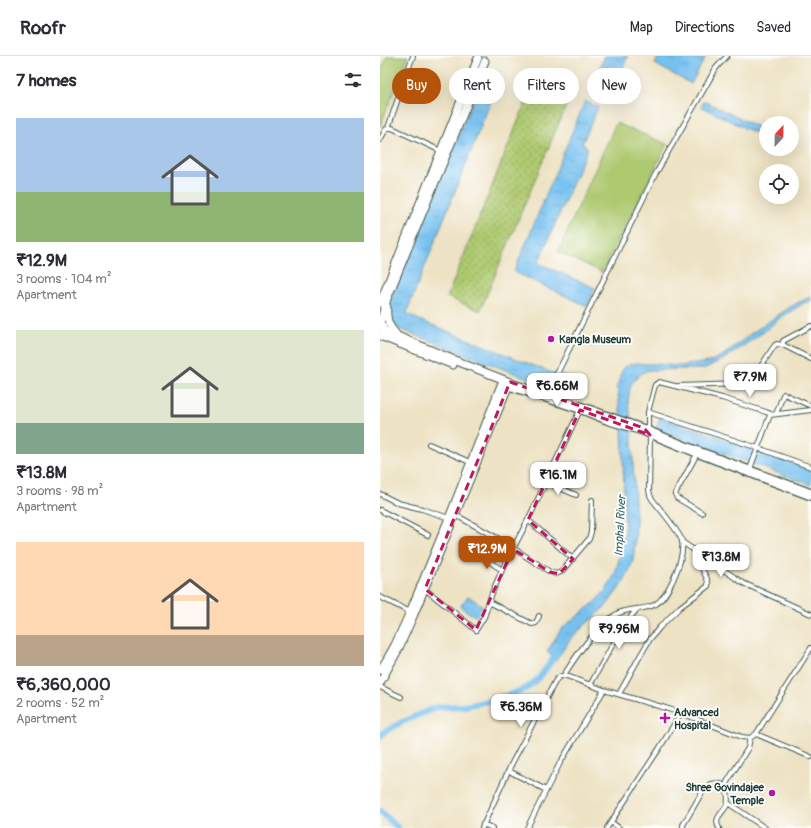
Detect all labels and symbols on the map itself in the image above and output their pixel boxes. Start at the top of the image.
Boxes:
north arrow [759,116,799,156]
place label: Kangla Museum [559,333,631,346]
marker: Kangla Museum [546,334,556,344]
pin: ₹7.9M [722,364,778,398]
pin: ₹6.66M [524,373,590,407]
pin: ₹16.1M [525,462,591,496]
water label: Imphal River [611,493,630,557]
pin: ₹12.9M [454,536,520,570]
pin: ₹13.8M [688,544,754,578]
pin: ₹9.96M [586,616,652,650]
pin: ₹6.36M [488,694,554,728]
place label: Advanced Hospital [674,706,719,732]
marker: Advanced Hospital [659,712,671,724]
place label: Shree Govindajee Temple [685,781,765,807]
marker: Shree Govindajee Temple [767,788,777,798]

